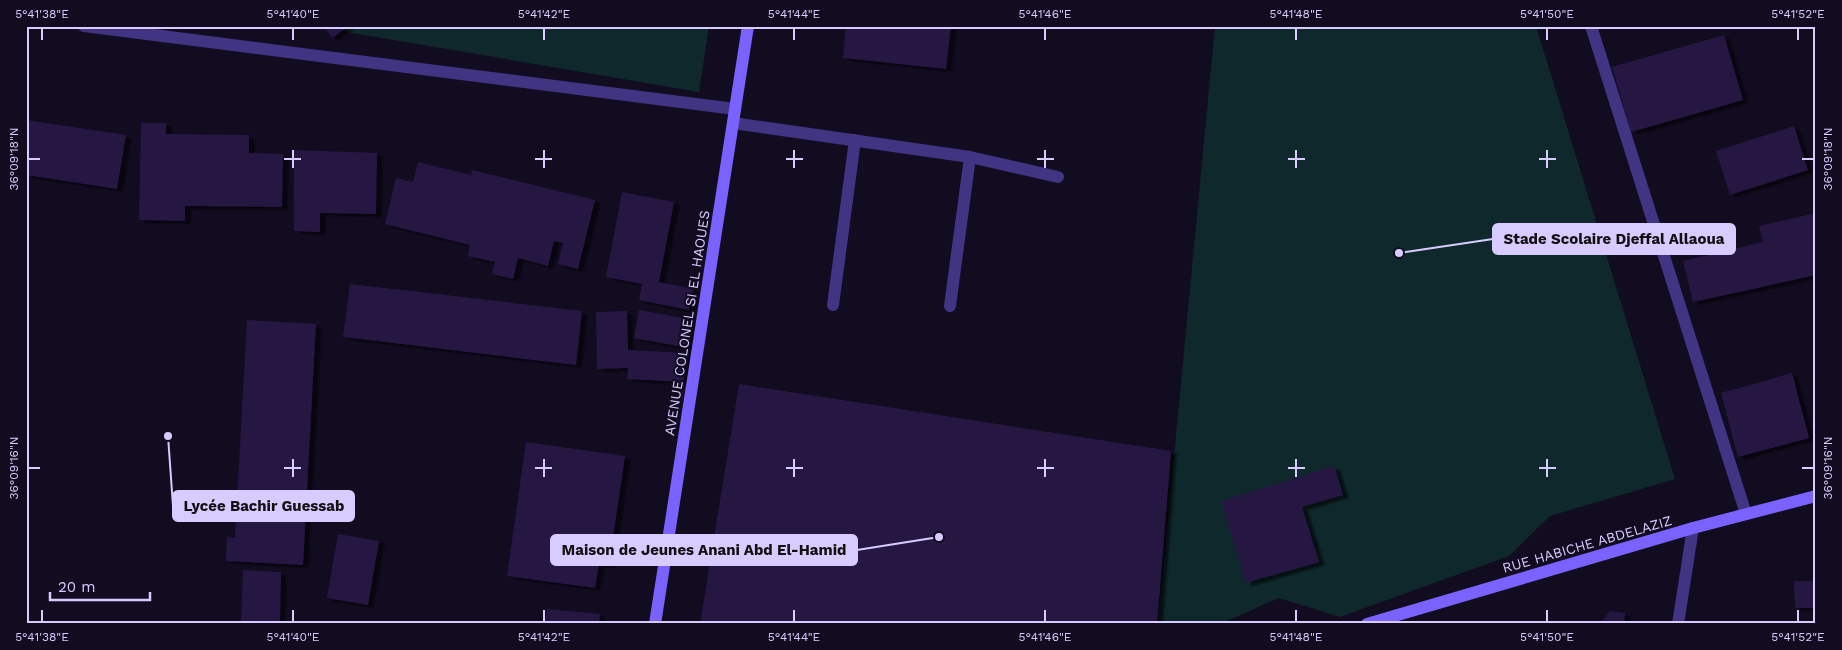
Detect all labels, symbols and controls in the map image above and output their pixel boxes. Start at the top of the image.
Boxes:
text: 5°41'38"E [15,7,69,21]
text: 5°41'40"E [266,7,320,21]
text: 5°41'42"E [518,7,571,21]
text: 5°41'44"E [768,7,820,21]
text: 5°41'46"E [1019,7,1072,21]
text: 5°41'48"E [1270,7,1323,21]
text: 5°41'50"E [1520,7,1574,21]
text: 5°41'52"E [1771,7,1825,21]
text: 36°09'18"N [7,127,21,191]
text: 36°09'18"N [1821,127,1835,191]
street label: AVENUE COLONEL SI EL HAOUES [661,209,713,437]
callout: Stade Scolaire Djeffal Allaoua [1493,224,1735,254]
text: Stade Scolaire Djeffal Allaoua [1504,230,1725,248]
text: 36°09'16"N [7,436,21,500]
text: 36°09'16"N [1821,436,1835,500]
callout: Lycée Bachir Guessab [173,491,354,521]
text: Lycée Bachir Guessab [184,497,344,515]
street label: RUE HABICHE ABDELAZIZ [1500,512,1674,576]
callout: Maison de Jeunes Anani Abd El-Hamid [551,535,857,565]
text: Maison de Jeunes Anani Abd El-Hamid [562,541,846,559]
scale bar [50,570,150,602]
text: 20 m [58,578,96,596]
text: 5°41'38"E [15,630,69,644]
text: 5°41'40"E [266,630,320,644]
text: 5°41'42"E [518,630,571,644]
text: 5°41'44"E [768,630,820,644]
text: 5°41'46"E [1019,630,1072,644]
text: 5°41'48"E [1270,630,1323,644]
text: 5°41'50"E [1520,630,1574,644]
text: 5°41'52"E [1771,630,1825,644]

